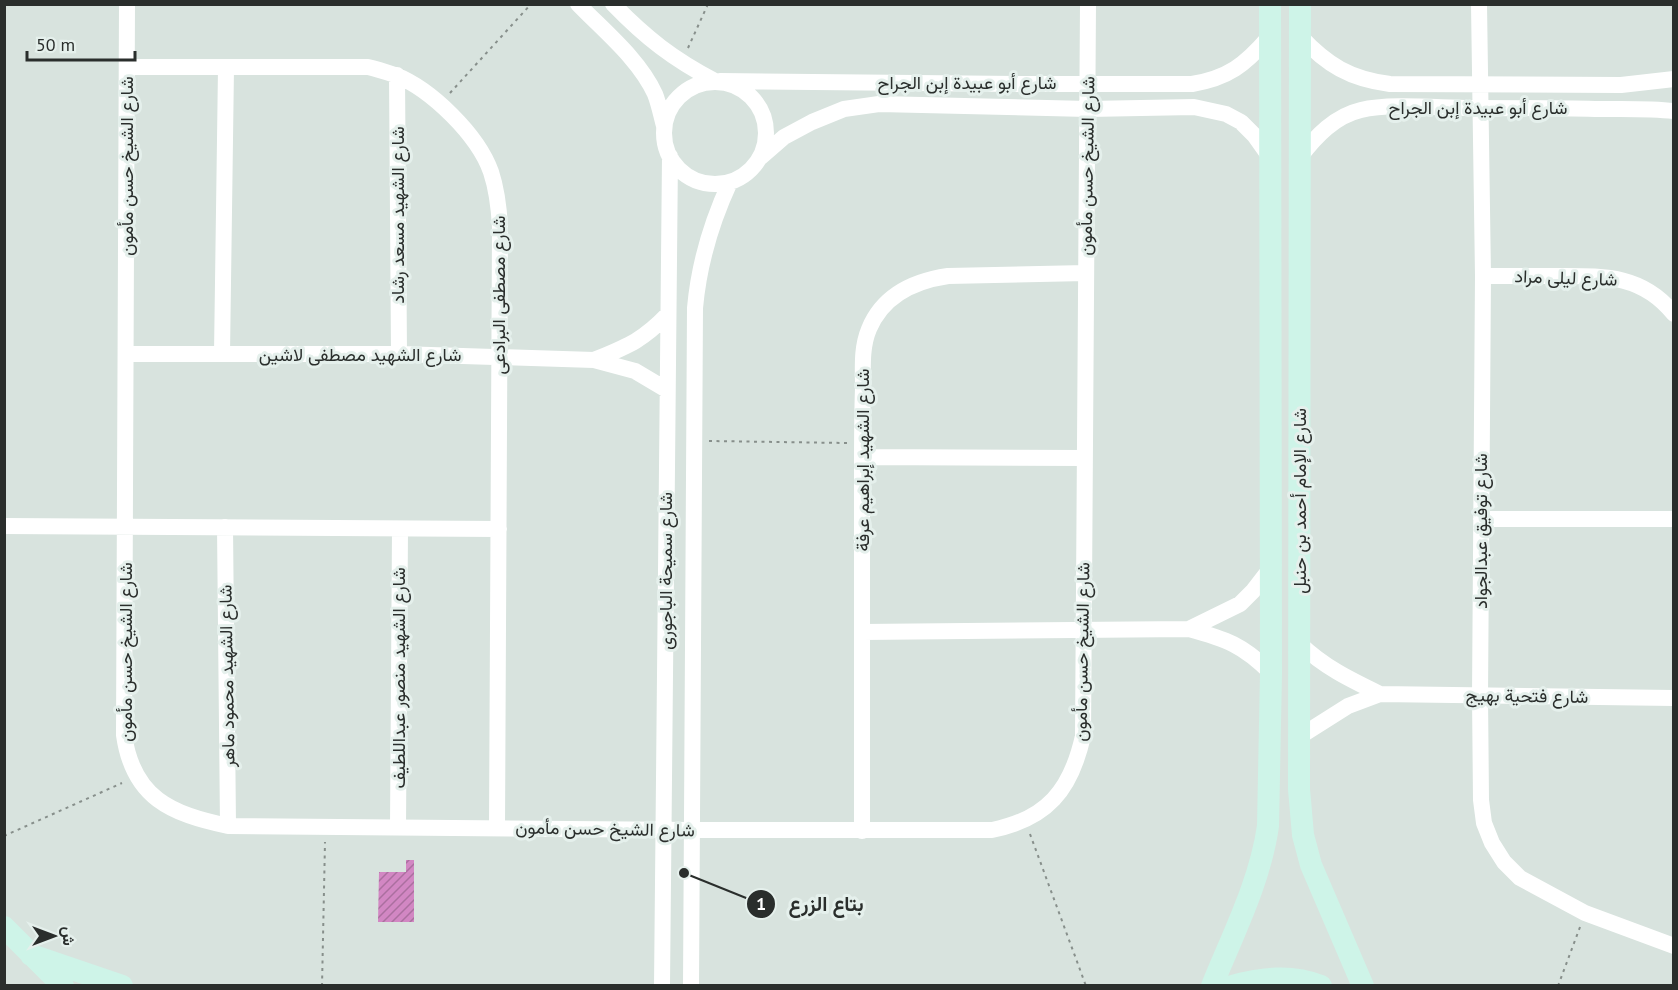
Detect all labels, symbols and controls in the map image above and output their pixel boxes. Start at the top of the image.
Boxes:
scale bar [27,24,135,62]
text: 50 m [36,33,75,56]
street label: شارع أبو عبيدة إبن الجراح [877,71,1057,95]
street label: شارع الشيخ حسن مأمون [115,76,139,256]
street label: شارع الشيخ حسن مأمون [1073,76,1101,256]
street label: شارع أبو عبيدة إبن الجراح [1388,96,1568,120]
street label: شارع الشهيد مسعد رشاد [386,126,410,304]
street label: شارع مصطفى البرادعى [487,216,511,374]
street label: شارع ليلى مراد [1514,264,1618,292]
street label: شارع الشهيد مصطفى لاشين [259,343,461,367]
street label: شارع الشهيد إبراهيم عرفة [851,369,875,551]
street label: شارع الإمام أحمد بن حنبل [1288,408,1312,594]
street label: شارع توفيق عبدالجواد [1469,453,1493,609]
street label: شارع سميحة الباجورى [654,492,678,650]
street label: شارع الشيخ حسن مأمون [114,562,138,742]
street label: شارع الشيخ حسن مأمون [1068,562,1096,742]
street label: شارع الشهيد منصور عبداللطيف [387,567,411,789]
street label: شارع الشهيد محمود ماهر [213,584,241,769]
street label: شارع فتحية بهيج [1465,683,1589,709]
street label: شارع الشيخ حسن مأمون [515,815,695,843]
callout: بتاع الزرع [746,885,875,923]
text: بتاع الزرع [788,891,864,918]
text: 1 [756,892,766,915]
north arrow [24,906,84,966]
text: ش [59,926,79,946]

